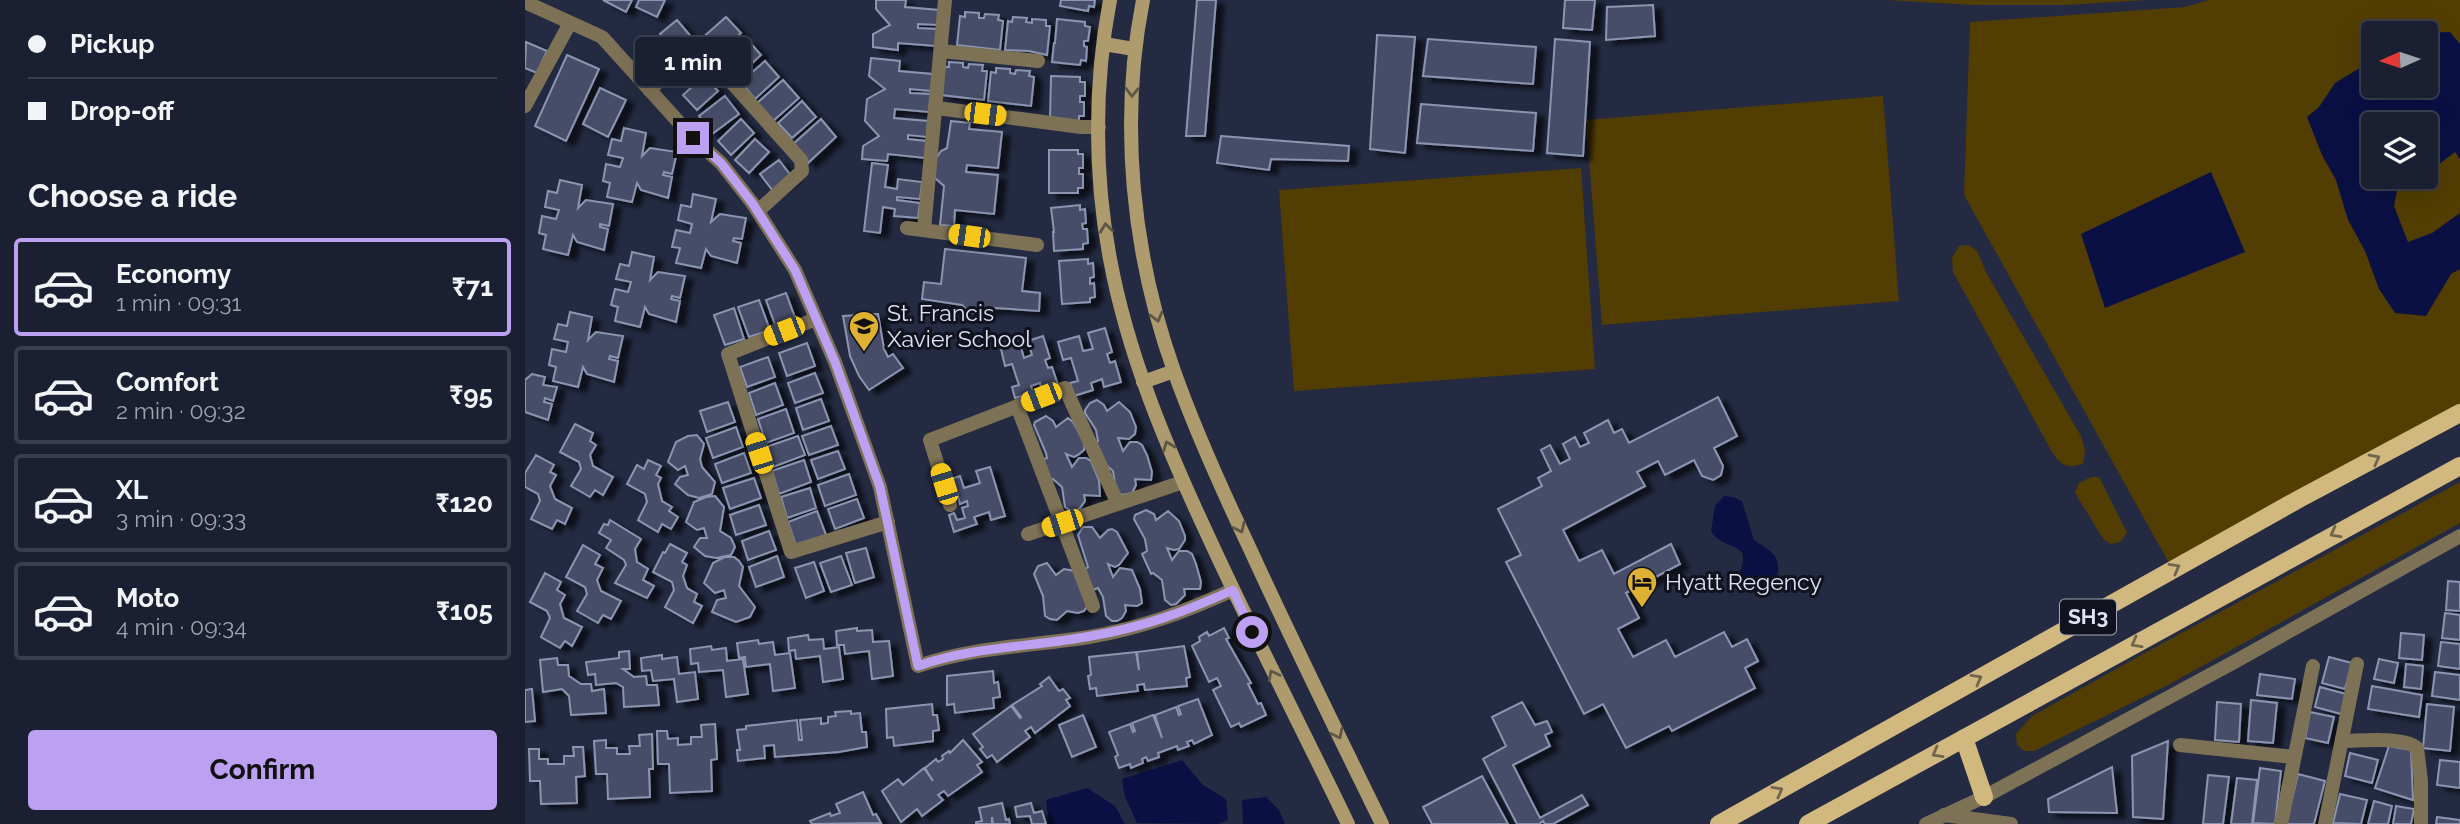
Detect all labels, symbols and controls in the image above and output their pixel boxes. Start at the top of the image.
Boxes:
north arrow [2361,21,2438,98]
map controls [2361,21,2438,189]
text: Pickup [70,29,155,59]
callout: 1 min [635,37,751,86]
text: 1 min [664,48,722,75]
one-way arrow [1125,87,1140,98]
text: Drop-off [70,96,174,126]
car [963,101,1008,127]
button: layers [2361,112,2438,189]
route end [677,122,709,154]
text: Choose a ride [28,177,237,214]
one-way arrow [1098,222,1113,234]
car [947,223,992,249]
icon: car [32,256,95,319]
text: Economy [116,259,231,289]
text: ₹71 [452,272,493,302]
text: 1 min · 09:31 [116,289,241,316]
place label: St. Francis Xavier School [887,299,1032,352]
school or university icon: St. Francis Xavier School [847,309,881,353]
one-way arrow [1149,311,1164,323]
car [761,314,808,348]
icon: car [32,364,95,427]
text: Comfort [116,367,219,397]
text: ₹95 [449,380,493,410]
car [1018,380,1065,414]
text: 2 min · 09:32 [116,397,246,424]
car [743,430,776,476]
one-way arrow [1162,441,1176,453]
one-way arrow [2368,454,2380,467]
car [928,461,961,507]
icon: car [32,472,95,535]
text: XL [116,475,148,505]
text: ₹120 [436,488,493,518]
text: 3 min · 09:33 [116,505,246,532]
car [1039,507,1086,539]
one-way arrow [1232,521,1246,534]
one-way arrow [2330,525,2342,538]
one-way arrow [2168,563,2181,576]
hotel icon: Hyatt Regency [1625,565,1659,609]
place label: Hyatt Regency [1665,568,1822,595]
icon: car [32,580,95,643]
text: Moto [116,583,179,613]
text: ₹105 [436,596,493,626]
road number: SH3 [2060,600,2116,634]
text: 4 min · 09:34 [116,613,247,640]
route start [1236,616,1268,648]
one-way arrow [2130,635,2143,648]
one-way arrow [1268,670,1282,682]
one-way arrow [1970,674,1982,687]
one-way arrow [1330,727,1344,739]
button: Confirm [28,730,497,810]
one-way arrow [1931,745,1944,758]
one-way arrow [1771,786,1784,799]

